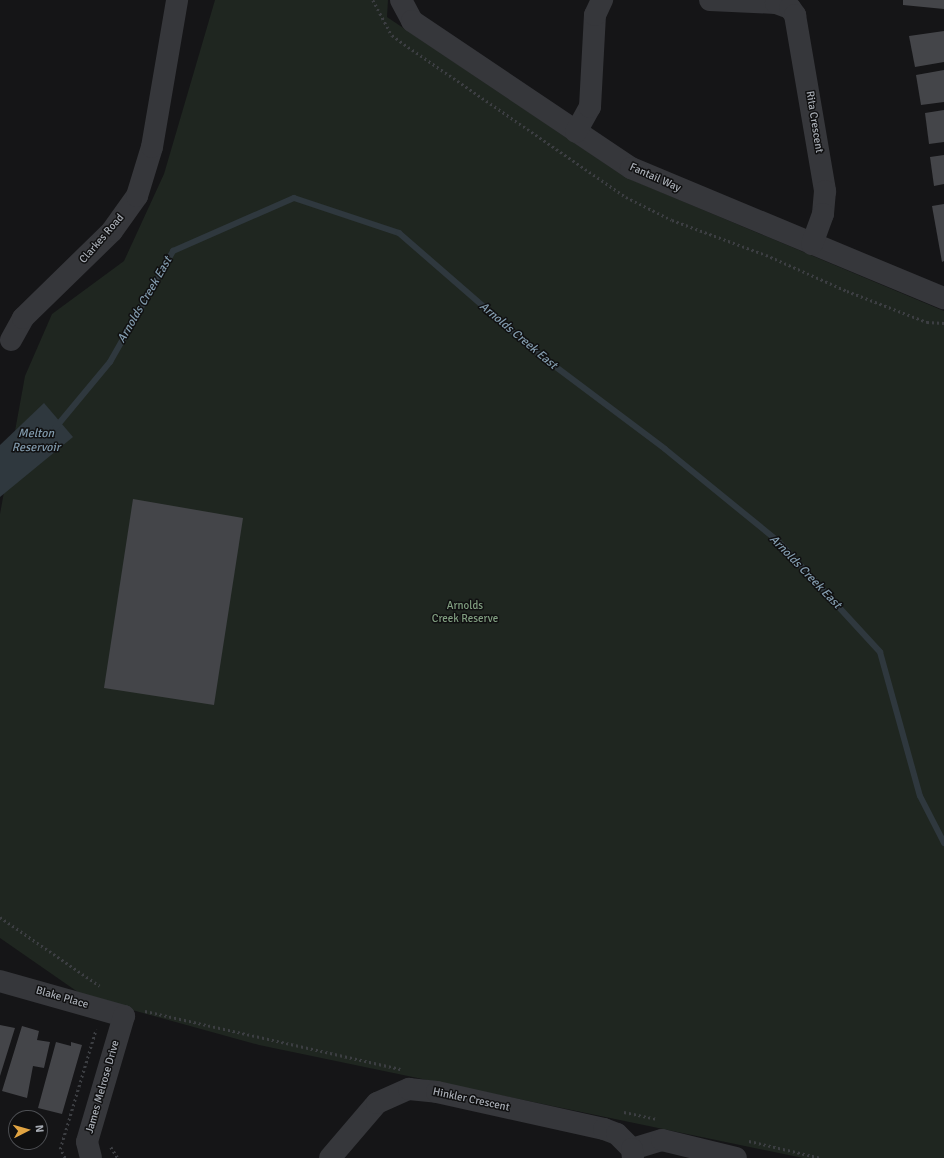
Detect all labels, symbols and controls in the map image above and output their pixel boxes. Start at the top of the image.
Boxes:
street label: Rita Crescent [803,90,825,154]
street label: Fantail Way [627,161,683,195]
street label: Clarkes Road [77,212,127,266]
water label: Arnolds Creek East [115,255,175,345]
water label: Arnolds Creek East [476,299,560,373]
water label: Melton Reservoir [12,427,60,455]
water label: Arnolds Creek East [766,532,844,612]
park label: Arnolds Creek Reserve [432,600,498,626]
street label: Blake Place [34,984,90,1012]
street label: James Melrose Drive [83,1039,123,1135]
street label: Hinkler Crescent [431,1085,511,1115]
north arrow [8,1110,48,1150]
text: N [33,1124,46,1133]

